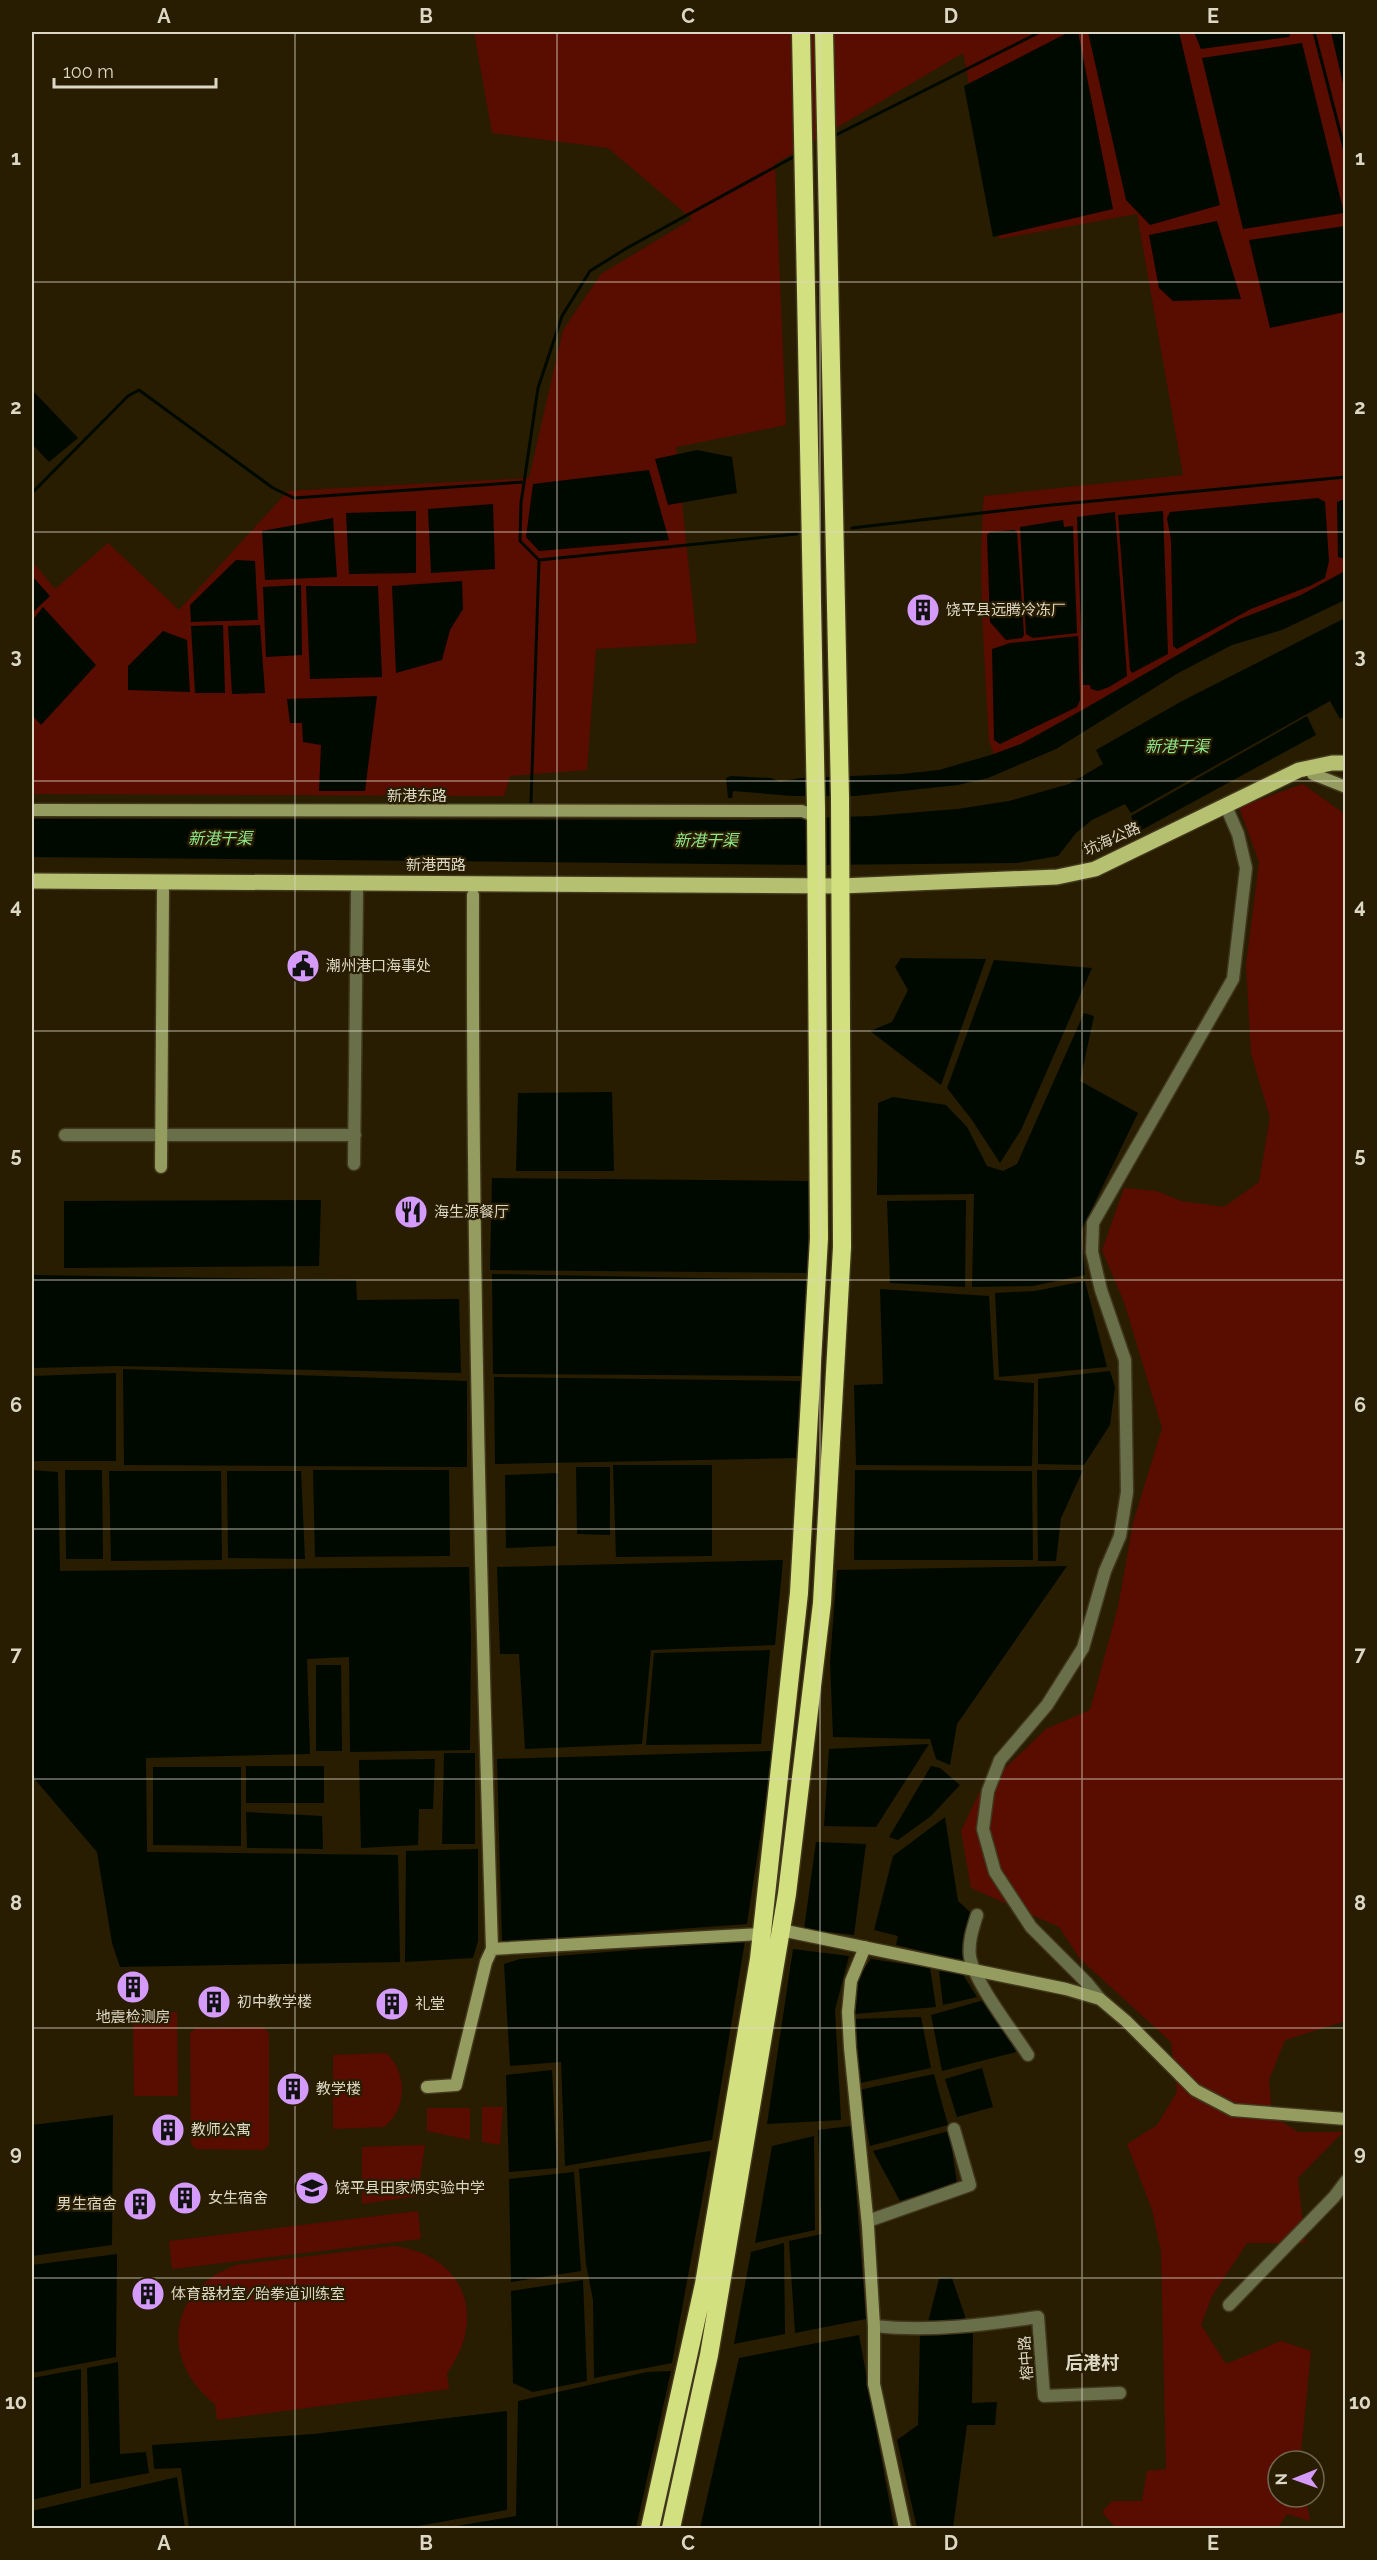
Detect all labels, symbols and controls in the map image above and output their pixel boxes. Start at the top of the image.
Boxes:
text: A [157,4,171,28]
text: B [419,4,433,28]
text: C [681,4,695,28]
text: D [944,4,958,28]
text: E [1207,4,1219,28]
scale bar [54,51,216,89]
text: 100 m [63,61,114,82]
text: 1 [11,146,21,170]
text: 1 [1355,146,1365,170]
text: 2 [10,395,22,419]
text: 2 [1354,395,1366,419]
building icon: 饶平县远腾冷冻厂 [905,592,941,628]
place label: 饶平县远腾冷冻厂 [946,601,1066,619]
text: 3 [10,644,22,668]
text: 3 [1354,644,1366,668]
water label: 新港干渠 [1145,737,1211,756]
street label: 新港东路 [387,787,447,805]
street label: 坑海公路 [1081,819,1143,859]
water label: 新港干渠 [188,829,254,848]
water label: 新港干渠 [674,831,740,850]
street label: 新港西路 [406,856,466,874]
text: 4 [10,894,22,918]
text: 4 [1354,894,1366,918]
public building icon: 潮州港口海事处 [285,948,321,984]
place label: 潮州港口海事处 [326,957,431,975]
text: 5 [10,1143,22,1167]
text: 5 [1354,1143,1366,1167]
restaurant icon: 海生源餐厅 [393,1194,429,1230]
place label: 海生源餐厅 [434,1203,509,1221]
text: 6 [10,1393,22,1417]
text: 6 [1354,1393,1366,1417]
text: 7 [10,1642,22,1666]
text: 7 [1354,1642,1366,1666]
text: 8 [10,1891,22,1915]
text: 8 [1354,1891,1366,1915]
building icon: 地震检测房 [115,1969,151,2005]
building icon: 初中教学楼 [196,1984,232,2020]
building icon: 礼堂 [374,1986,410,2022]
place label: 初中教学楼 [237,1993,312,2011]
place label: 礼堂 [415,1995,445,2013]
place label: 地震检测房 [95,2008,171,2026]
building icon: 教学楼 [275,2071,311,2107]
place label: 教学楼 [316,2080,361,2098]
building icon: 教师公寓 [150,2112,186,2148]
place label: 教师公寓 [191,2121,251,2139]
text: 9 [10,2141,22,2165]
text: 9 [1354,2141,1366,2165]
school or university icon: 饶平县田家炳实验中学 [294,2170,330,2206]
place label: 饶平县田家炳实验中学 [335,2179,485,2197]
building icon: 女生宿舍 [167,2180,203,2216]
building icon: 男生宿舍 [122,2186,158,2222]
place label: 女生宿舍 [208,2189,268,2207]
place label: 男生宿舍 [57,2195,117,2213]
building icon: 体育器材室/跆拳道训练室 [130,2276,166,2312]
place label: 体育器材室/跆拳道训练室 [171,2285,345,2303]
street label: 榕中路 [1015,2335,1037,2381]
district label: 后港村 [1065,2352,1119,2373]
text: 10 [5,2390,27,2414]
text: 10 [1349,2390,1371,2414]
north arrow [1266,2449,1326,2509]
text: N [1272,2473,1291,2486]
text: A [157,2531,171,2555]
text: B [419,2531,433,2555]
text: C [681,2531,695,2555]
text: D [944,2531,958,2555]
text: E [1207,2531,1219,2555]

